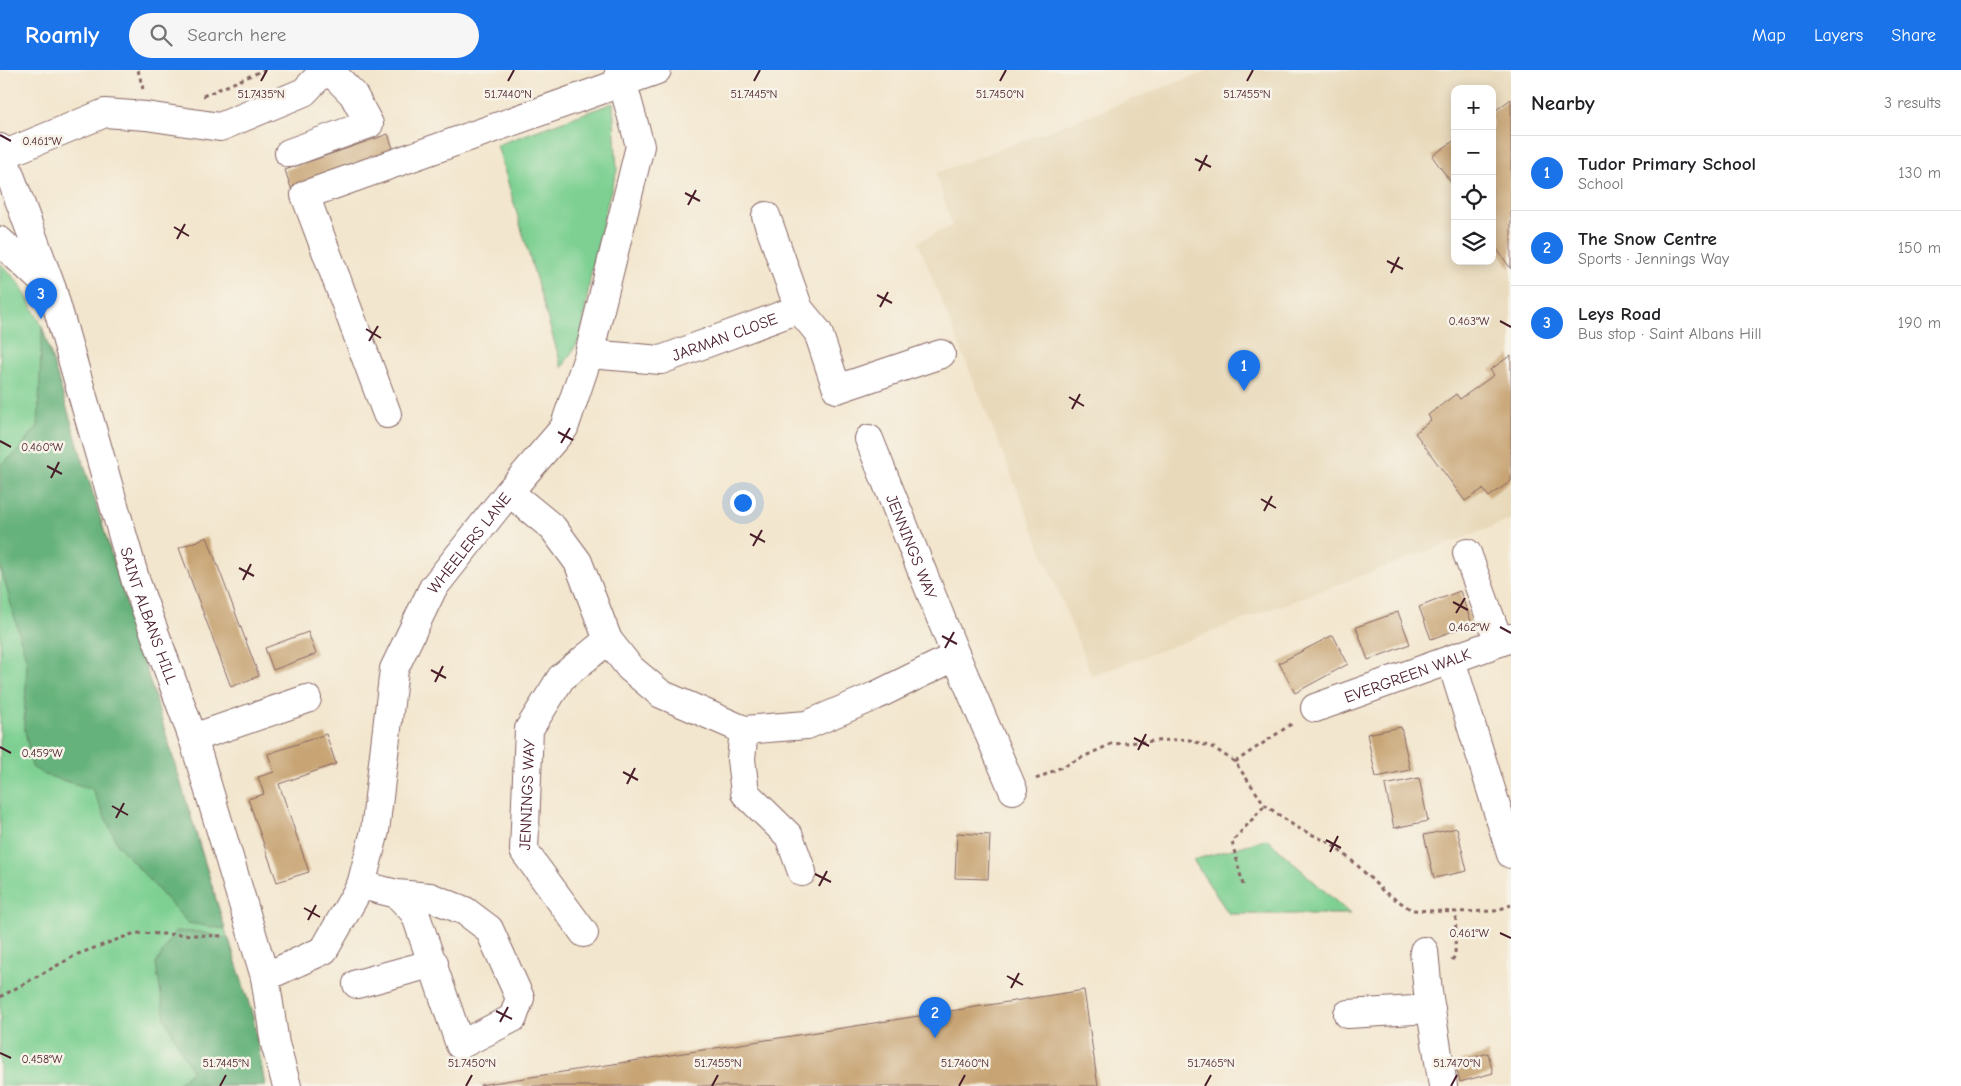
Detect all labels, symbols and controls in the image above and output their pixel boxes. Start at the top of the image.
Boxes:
search box [129,13,479,58]
text: Roamly [25,21,99,49]
icon: search [147,21,175,49]
text: Search here [187,24,286,46]
text: Map [1752,25,1786,46]
text: Layers [1814,25,1863,46]
text: Share [1891,25,1936,46]
map controls [1451,85,1496,265]
button: + [1451,85,1496,130]
text: 51.7435°N [237,87,285,101]
text: 51.7440°N [484,87,532,101]
text: 51.7445°N [731,87,777,101]
text: 51.7450°N [976,87,1024,101]
text: 51.7455°N [1223,87,1271,101]
text: Nearby [1531,91,1595,115]
text: 3 results [1884,94,1941,112]
button: − [1451,130,1496,175]
text: 0.461°W [22,134,62,148]
text: Tudor Primary School [1578,153,1756,175]
text: 1 [1544,164,1550,182]
text: 130 m [1898,164,1941,182]
button: locate [1451,175,1496,220]
text: School [1578,175,1624,193]
button: layers [1451,220,1496,265]
text: The Snow Centre [1578,228,1717,250]
text: 2 [1543,239,1551,257]
text: 150 m [1898,239,1941,257]
text: Sports · Jennings Way [1578,250,1729,268]
pin: 3 [25,278,57,319]
text: Leys Road [1578,303,1661,325]
street label: JARMAN CLOSE [670,310,780,365]
text: 0.463°W [1449,314,1490,328]
text: 3 [1543,314,1551,332]
text: 190 m [1898,314,1941,332]
text: Bus stop · Saint Albans Hill [1578,325,1762,343]
pin: 1 [1228,350,1260,391]
text: 0.460°W [21,440,64,454]
street label: WHEELERS LANE [424,489,515,598]
your location [730,490,756,516]
street label: JENNINGS WAY [882,492,941,603]
street label: SAINT ALBANS HILL [116,545,181,687]
text: 0.462°W [1448,620,1490,634]
street label: EVERGREEN WALK [1342,645,1473,707]
street label: JENNINGS WAY [516,738,539,851]
text: 0.459°W [21,746,63,760]
text: 0.461°W [1449,926,1489,940]
pin: 2 [919,997,951,1038]
text: 0.458°W [21,1052,63,1066]
text: 51.7445°N [203,1056,249,1070]
text: 51.7450°N [448,1056,496,1070]
text: 51.7455°N [694,1056,742,1070]
text: 51.7460°N [941,1056,989,1070]
text: 51.7465°N [1187,1056,1235,1070]
text: 51.7470°N [1433,1056,1481,1070]

